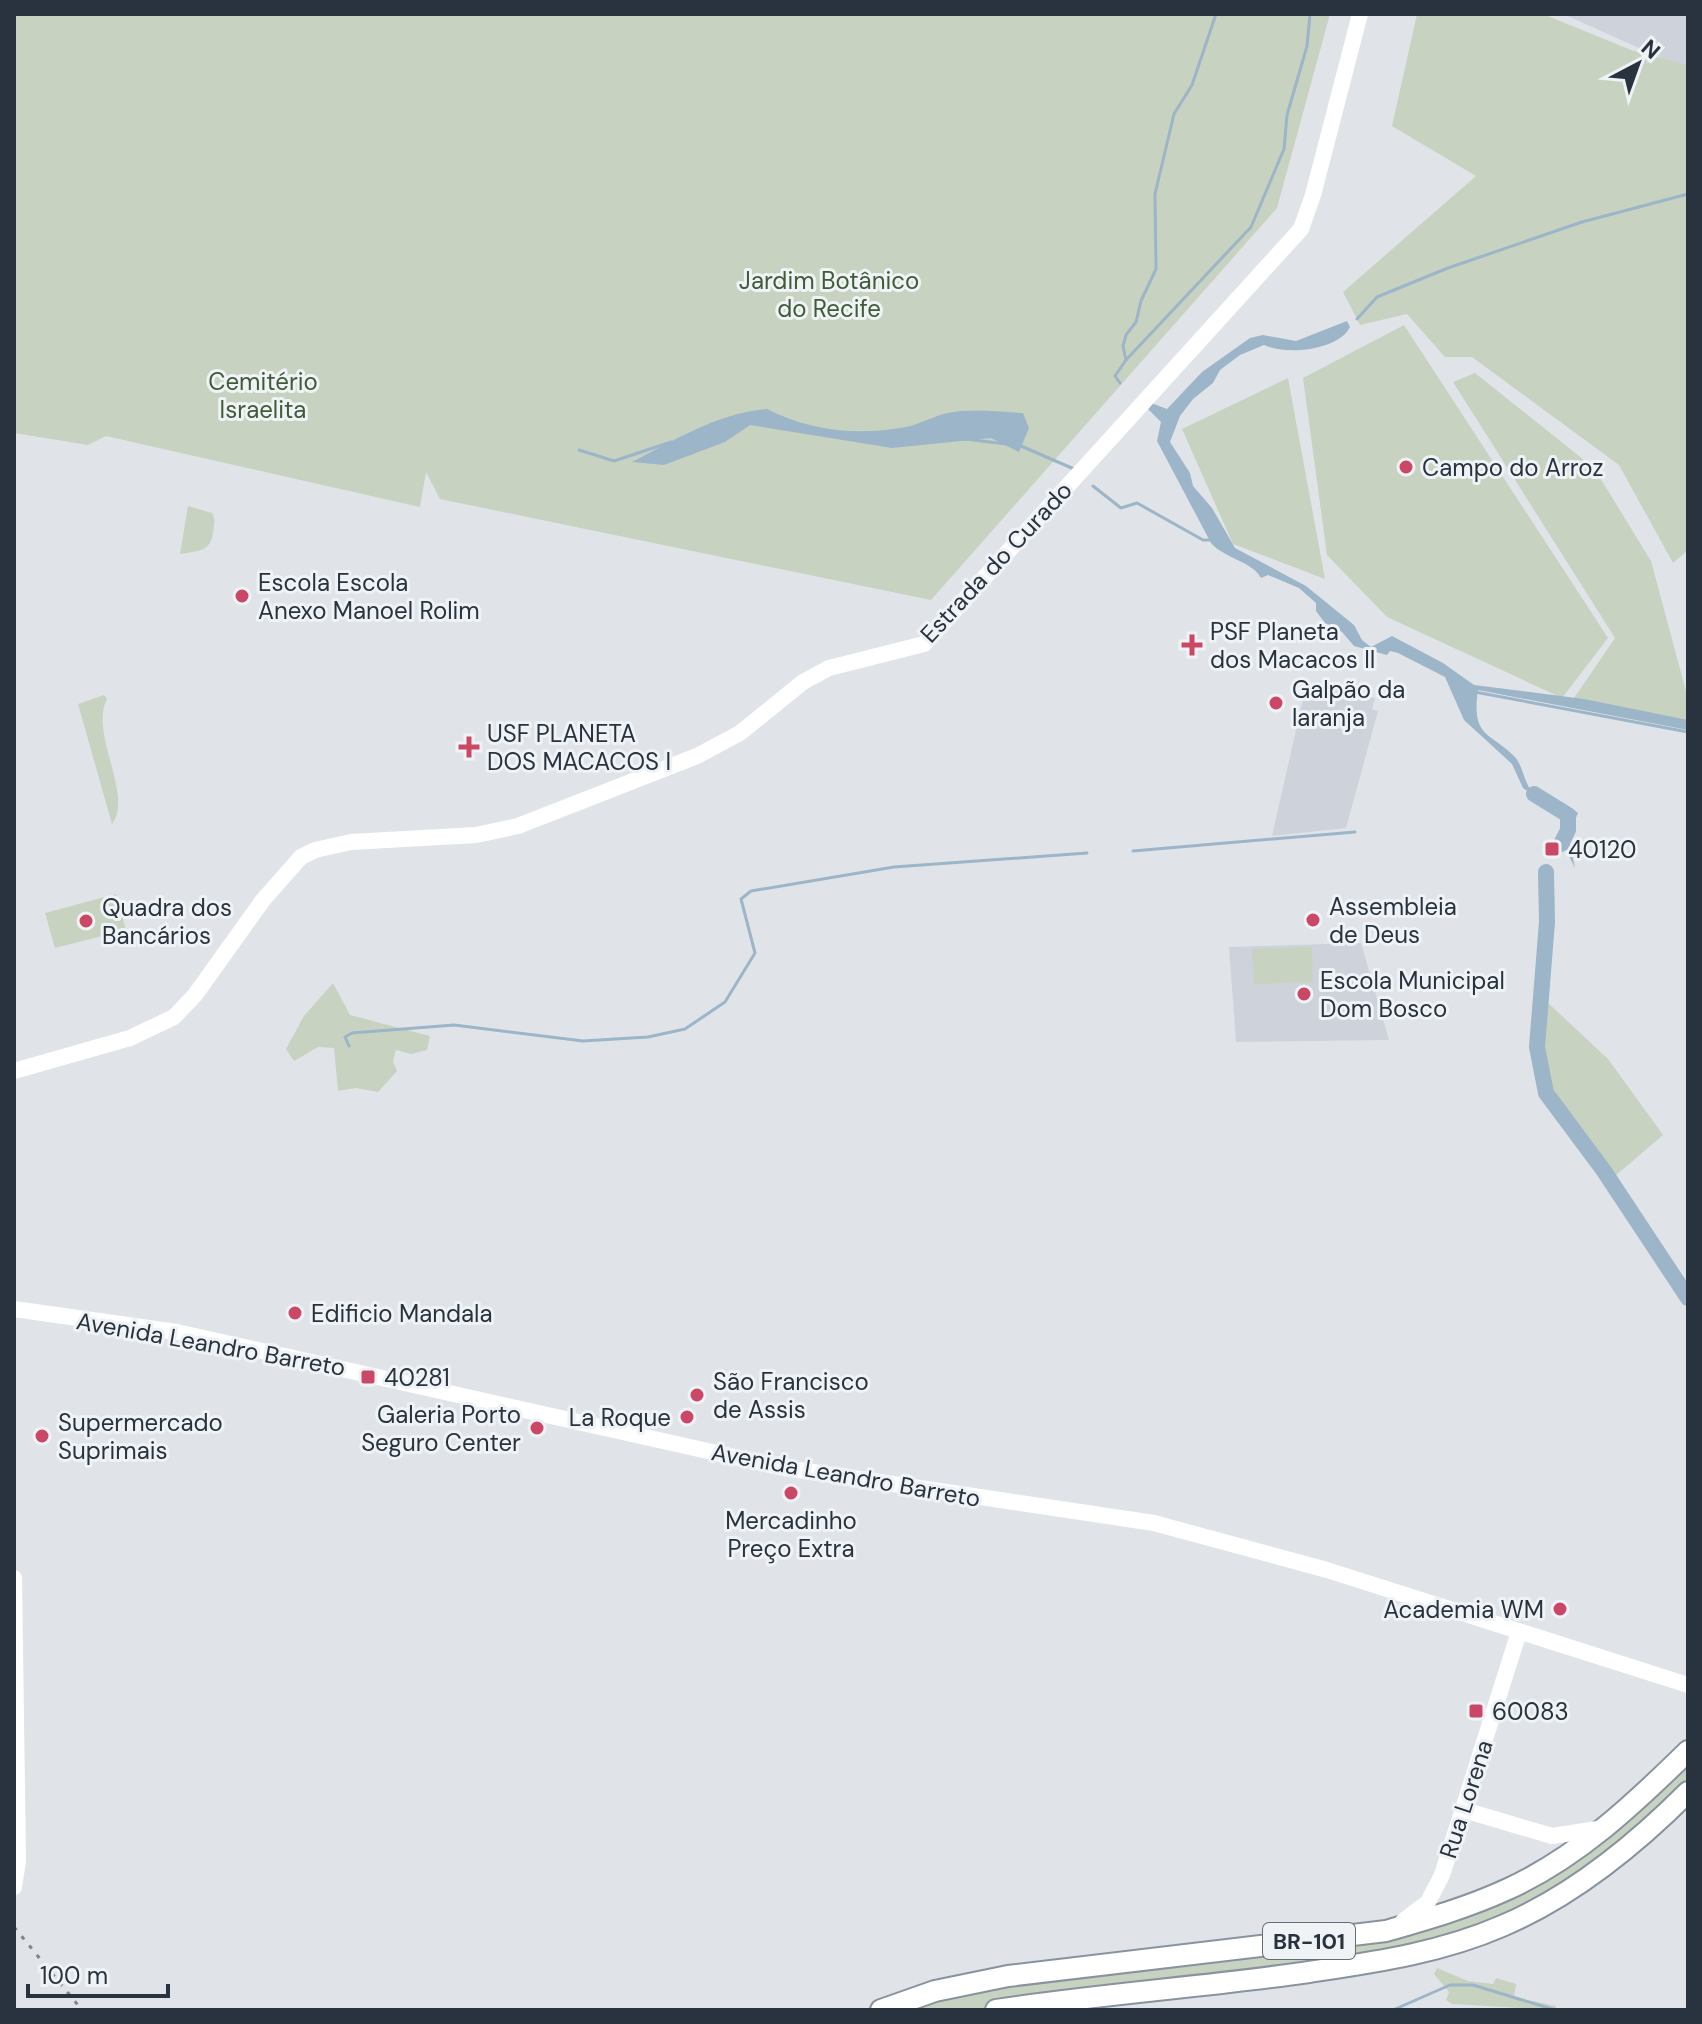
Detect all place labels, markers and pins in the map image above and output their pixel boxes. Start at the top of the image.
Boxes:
place label: Campo do Arroz [1422,452,1603,483]
marker: Campo do Arroz [1397,458,1415,476]
place label: Escola Escola Anexo Manoel Rolim [258,567,480,626]
marker: Escola Escola Anexo Manoel Rolim [233,587,251,605]
place label: PSF Planeta dos Macacos II [1210,616,1375,675]
marker: PSF Planeta dos Macacos II [1181,634,1203,656]
place label: Galpão da laranja [1292,674,1405,733]
marker: Galpão da laranja [1267,694,1285,712]
place label: USF PLANETA DOS MACACOS I [487,718,671,777]
marker: USF PLANETA DOS MACACOS I [458,736,480,758]
place label: 40120 [1568,834,1636,865]
marker: 40120 [1543,840,1561,858]
place label: Assembleia de Deus [1329,891,1457,950]
place label: Quadra dos Bancários [102,892,232,951]
marker: Assembleia de Deus [1304,911,1322,929]
marker: Quadra dos Bancários [77,912,95,930]
place label: Escola Municipal Dom Bosco [1320,965,1505,1024]
marker: Escola Municipal Dom Bosco [1295,985,1313,1003]
place label: Edificio Mandala [311,1298,493,1329]
marker: Edificio Mandala [286,1304,304,1322]
place label: 40281 [384,1362,450,1393]
place label: São Francisco de Assis [713,1366,869,1425]
marker: 40281 [359,1368,377,1386]
marker: São Francisco de Assis [688,1386,706,1404]
place label: Galeria Porto Seguro Center [361,1399,521,1458]
place label: La Roque [569,1402,671,1433]
place label: Supermercado Suprimais [58,1407,223,1466]
marker: La Roque [678,1408,696,1426]
marker: Galeria Porto Seguro Center [528,1419,546,1437]
marker: Supermercado Suprimais [33,1427,51,1445]
marker: Mercadinho Preço Extra [782,1484,800,1502]
place label: Mercadinho Preço Extra [725,1505,857,1564]
place label: Academia WM [1383,1594,1544,1625]
marker: Academia WM [1551,1600,1569,1618]
place label: 60083 [1492,1696,1569,1727]
marker: 60083 [1467,1702,1485,1720]

